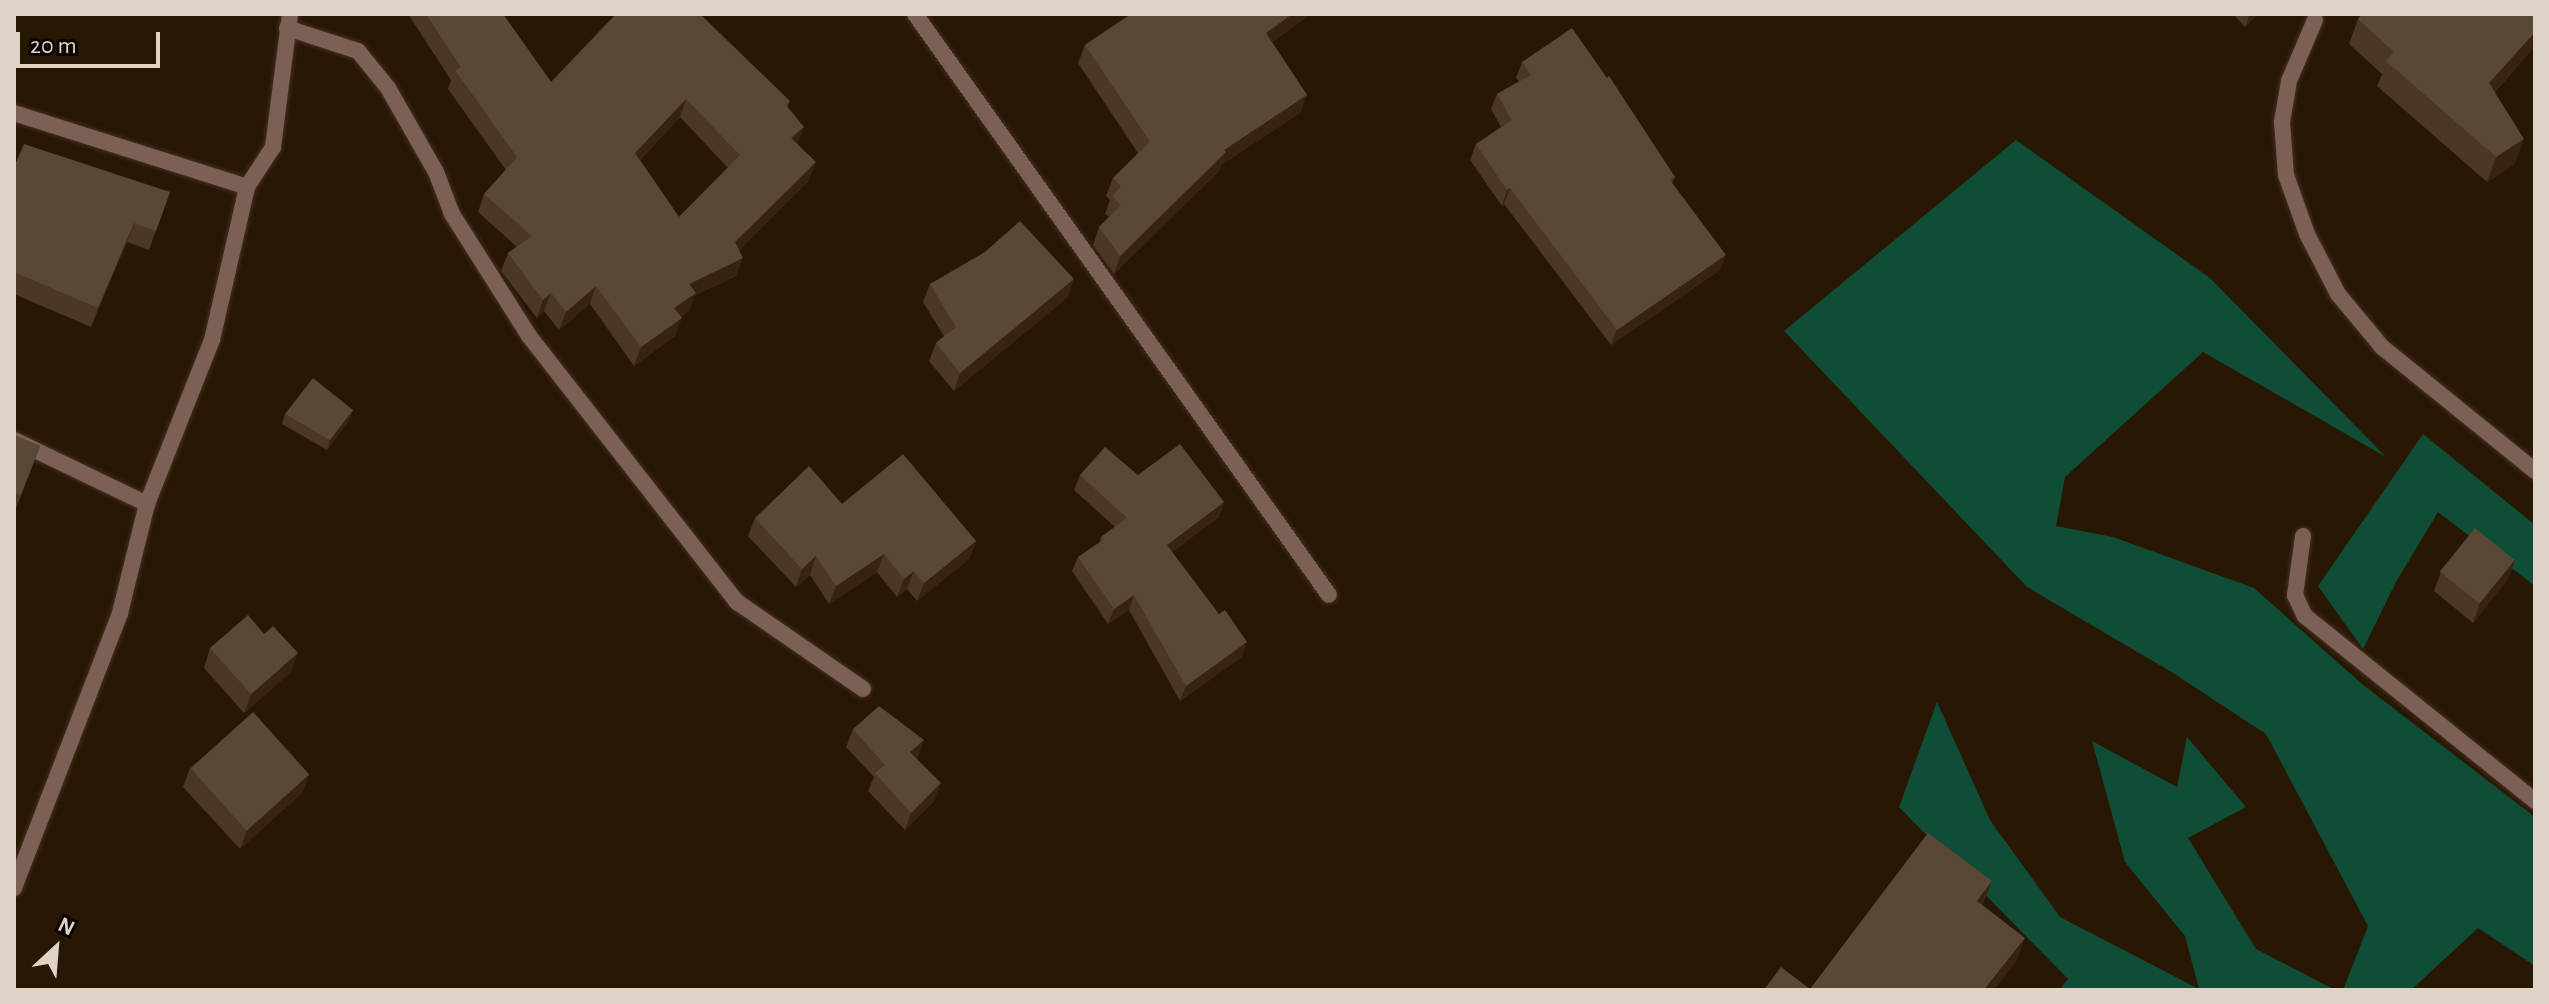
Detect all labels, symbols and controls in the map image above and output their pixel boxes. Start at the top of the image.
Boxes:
scale bar [20,16,164,66]
text: 20 m [30,34,77,58]
north arrow [16,908,96,988]
text: N [55,913,78,940]

